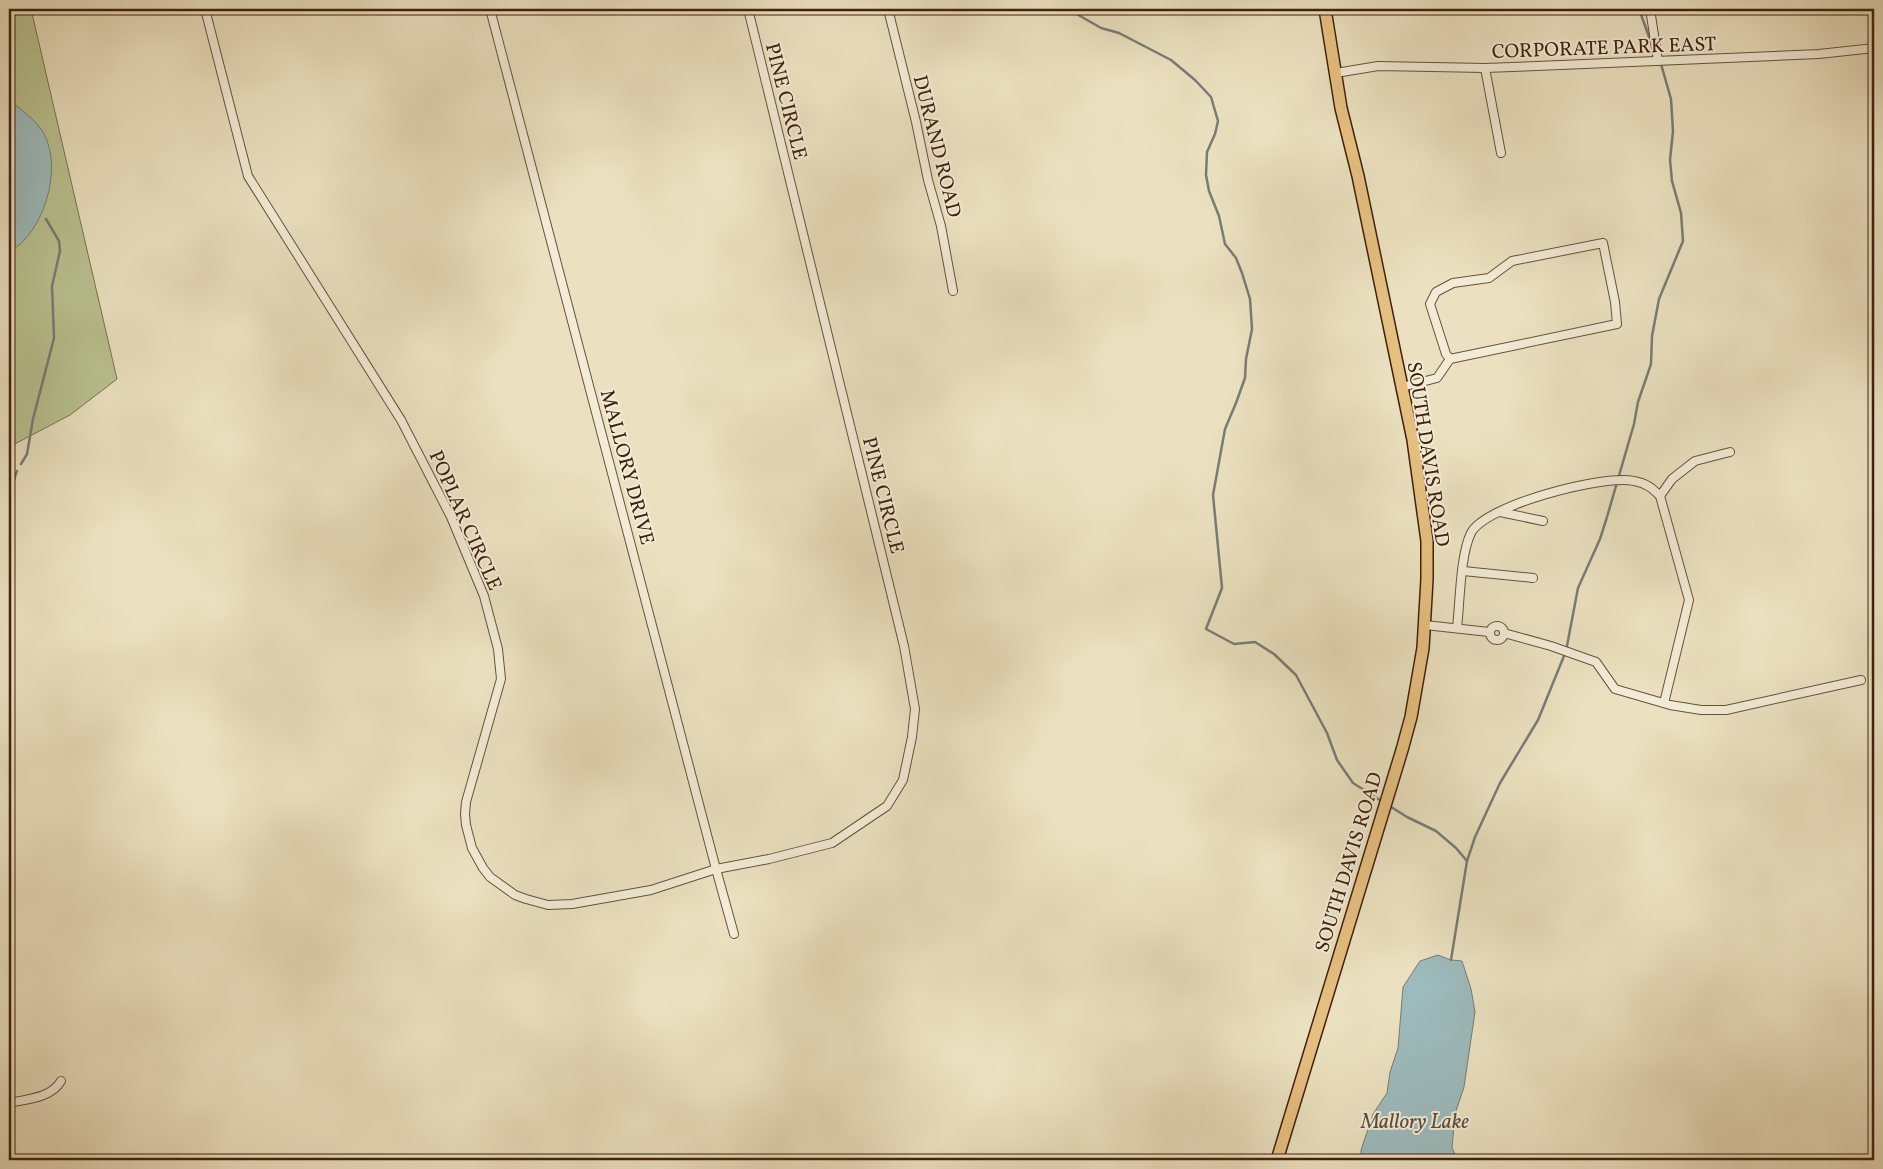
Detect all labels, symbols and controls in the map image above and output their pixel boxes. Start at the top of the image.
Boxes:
street label: CORPORATE PARK EAST [1491,31,1717,67]
street label: PINE CIRCLE [757,40,813,163]
street label: DURAND ROAD [905,72,967,221]
street label: SOUTH DAVIS ROAD [1399,360,1455,549]
street label: MALLORY DRIVE [592,387,660,548]
street label: PINE CIRCLE [854,434,910,557]
street label: POPLAR CIRCLE [421,446,508,595]
street label: SOUTH DAVIS ROAD [1309,769,1391,956]
water label: Mallory Lake [1360,1108,1469,1137]

